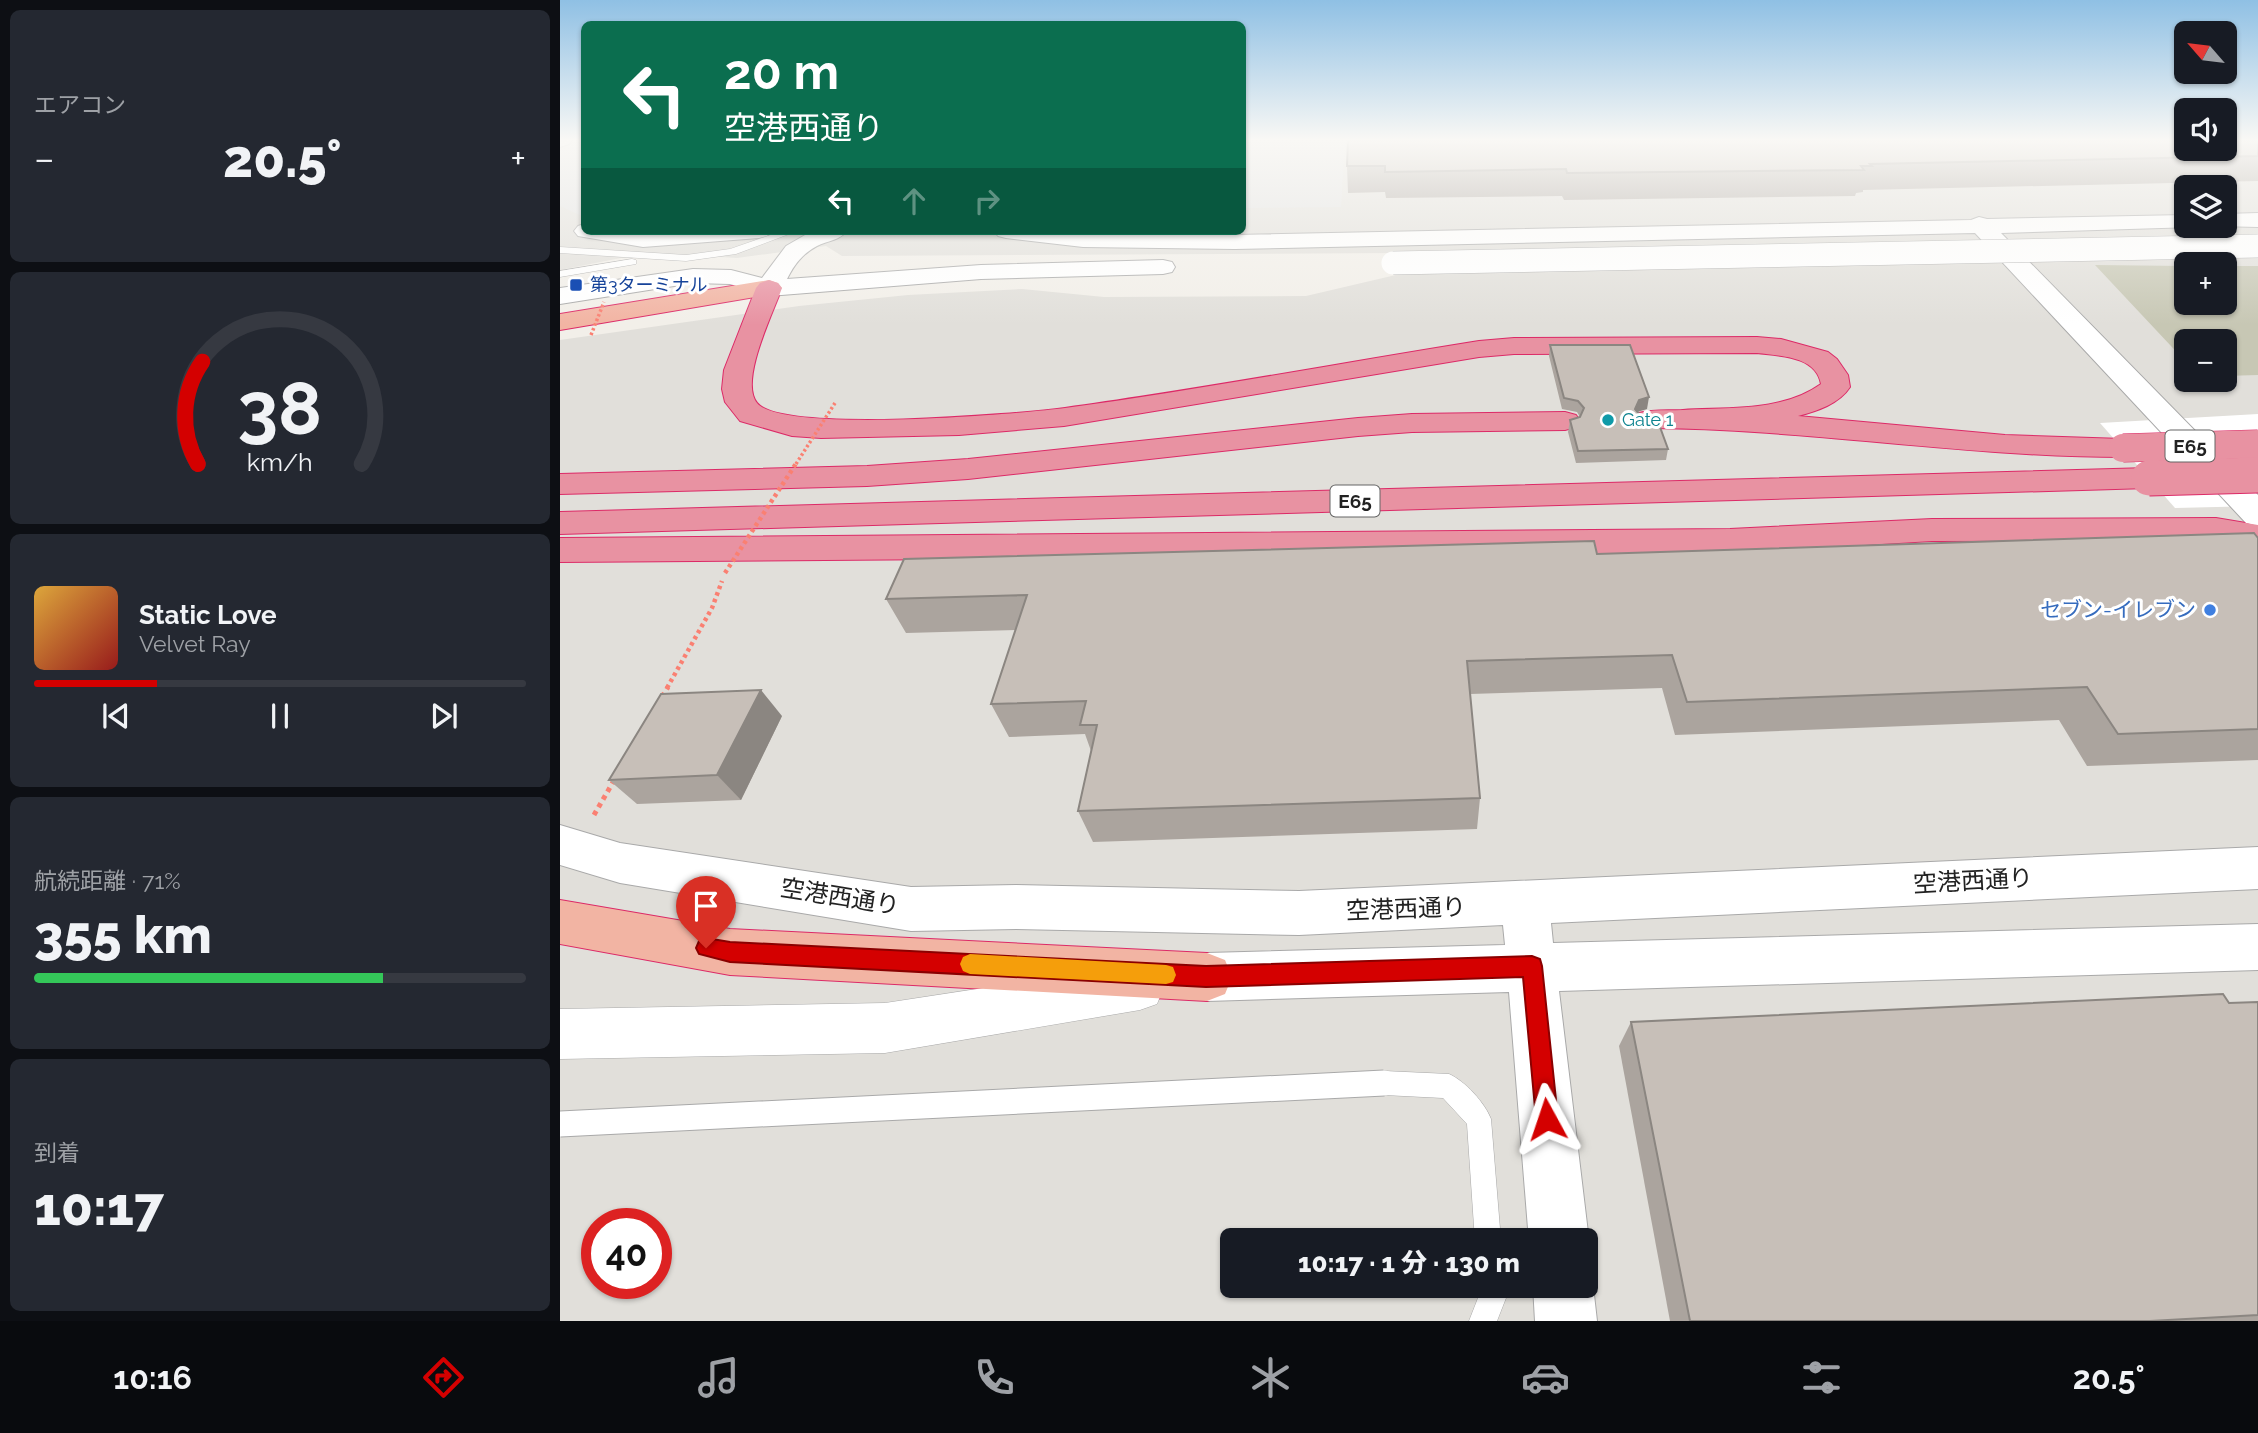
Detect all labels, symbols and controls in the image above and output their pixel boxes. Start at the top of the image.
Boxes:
north arrow [2174,21,2236,84]
map controls [2174,21,2237,392]
text: 20 m [724,43,839,100]
icon: left [609,49,700,140]
text: エアコン [34,91,126,118]
button: sound [2174,98,2237,161]
text: 空港西通り [724,109,884,146]
text: 20.5° [223,128,342,189]
text: − [34,136,54,181]
text: + [510,136,526,181]
button: layers [2174,175,2237,238]
icon: left [822,182,860,220]
icon: ahead [895,182,933,220]
icon: right [968,182,1006,220]
button: + [2174,252,2237,315]
place label: 第3ターミナル [590,274,708,295]
marker: 第3ターミナル [568,277,584,293]
button: − [2174,329,2237,392]
text: 38 [238,367,322,452]
place label: Gate 1 [1622,409,1674,430]
marker: Gate 1 [1600,412,1616,428]
road number: E65 [2166,430,2214,462]
text: km/h [247,447,313,477]
road number: E65 [1330,486,1380,516]
place label: セブン-イレブン [2040,597,2196,622]
text: Static Love [139,600,277,630]
marker: セブン-イレブン [2202,602,2218,618]
text: Velvet Ray [139,630,251,657]
icon: previous [97,697,135,735]
icon: pause [261,697,299,735]
icon: next [425,697,463,735]
street label: 空港西通り [1912,863,2034,898]
text: 航続距離 · 71% [34,867,181,894]
street label: 空港西通り [779,873,902,920]
pin [676,876,736,948]
icon: arrive [687,887,725,925]
street label: 空港西通り [1346,892,1466,925]
text: 355 km [34,904,212,965]
position arrow [1510,1082,1584,1156]
text: 到着 [34,1139,80,1166]
text: 10:17 [34,1176,164,1237]
speed limit sign: 40 [581,1208,672,1299]
text: 10:17 · 1 分 · 130 m [1298,1248,1520,1278]
icon: directions [419,1353,468,1402]
icon: music [694,1353,743,1402]
icon: phone [970,1353,1019,1402]
icon: climate [1246,1353,1295,1402]
icon: car [1521,1353,1570,1402]
icon: filters [1797,1353,1846,1402]
text: 10:16 [113,1359,192,1396]
text: 20.5° [2073,1359,2145,1396]

